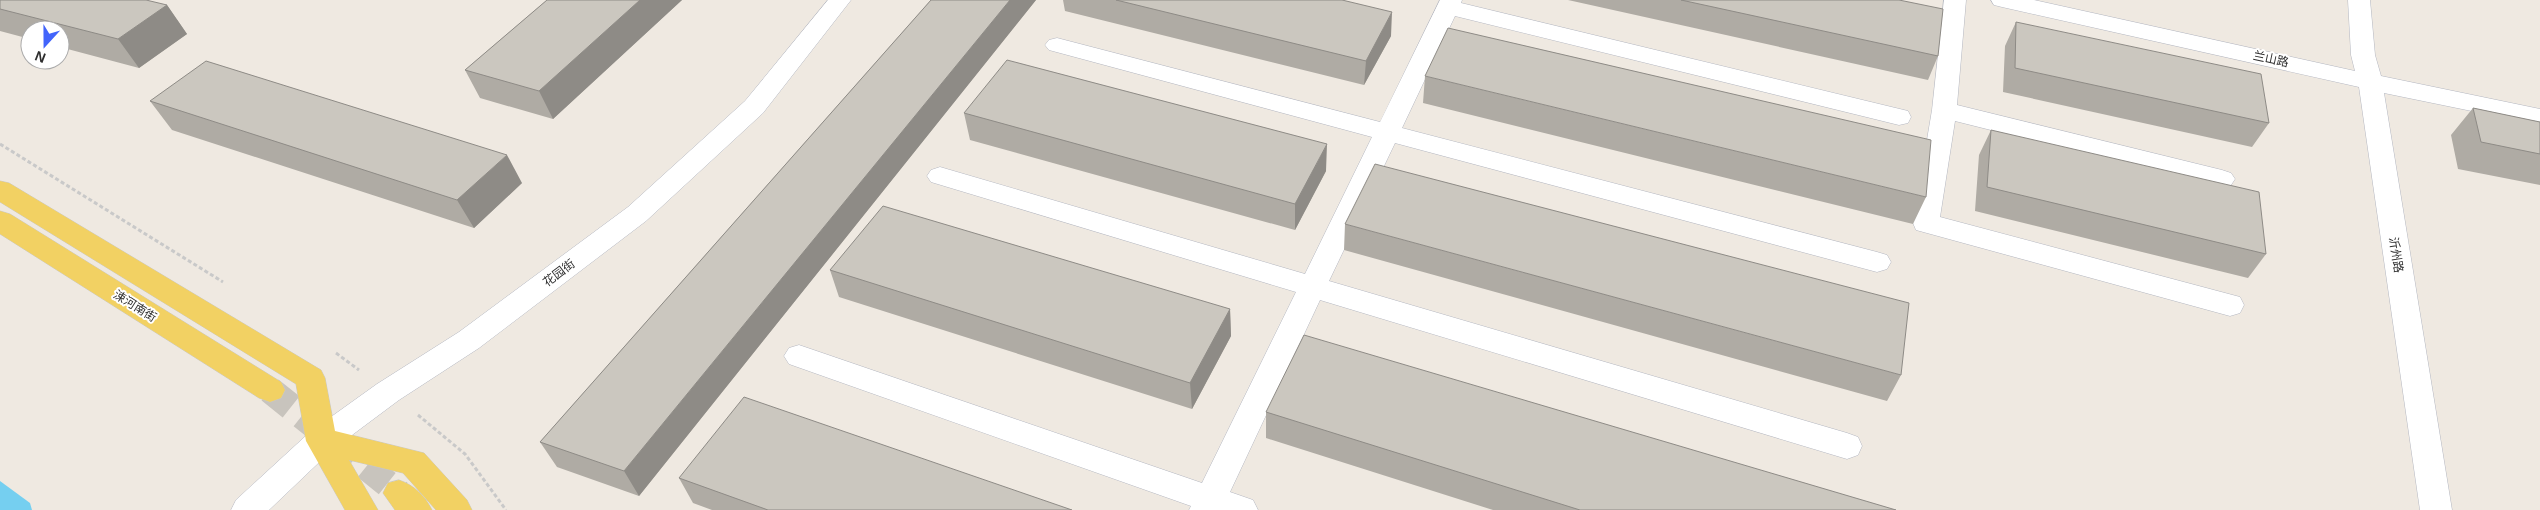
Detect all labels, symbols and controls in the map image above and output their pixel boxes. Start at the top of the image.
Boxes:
north arrow [20,20,70,70]
text: N [33,48,48,66]
street label: 兰山路 [2252,48,2290,70]
street label: 沂州路 [2386,236,2406,274]
street label: 花园街 [540,257,578,289]
street label: 涑河南街 [111,287,159,325]

